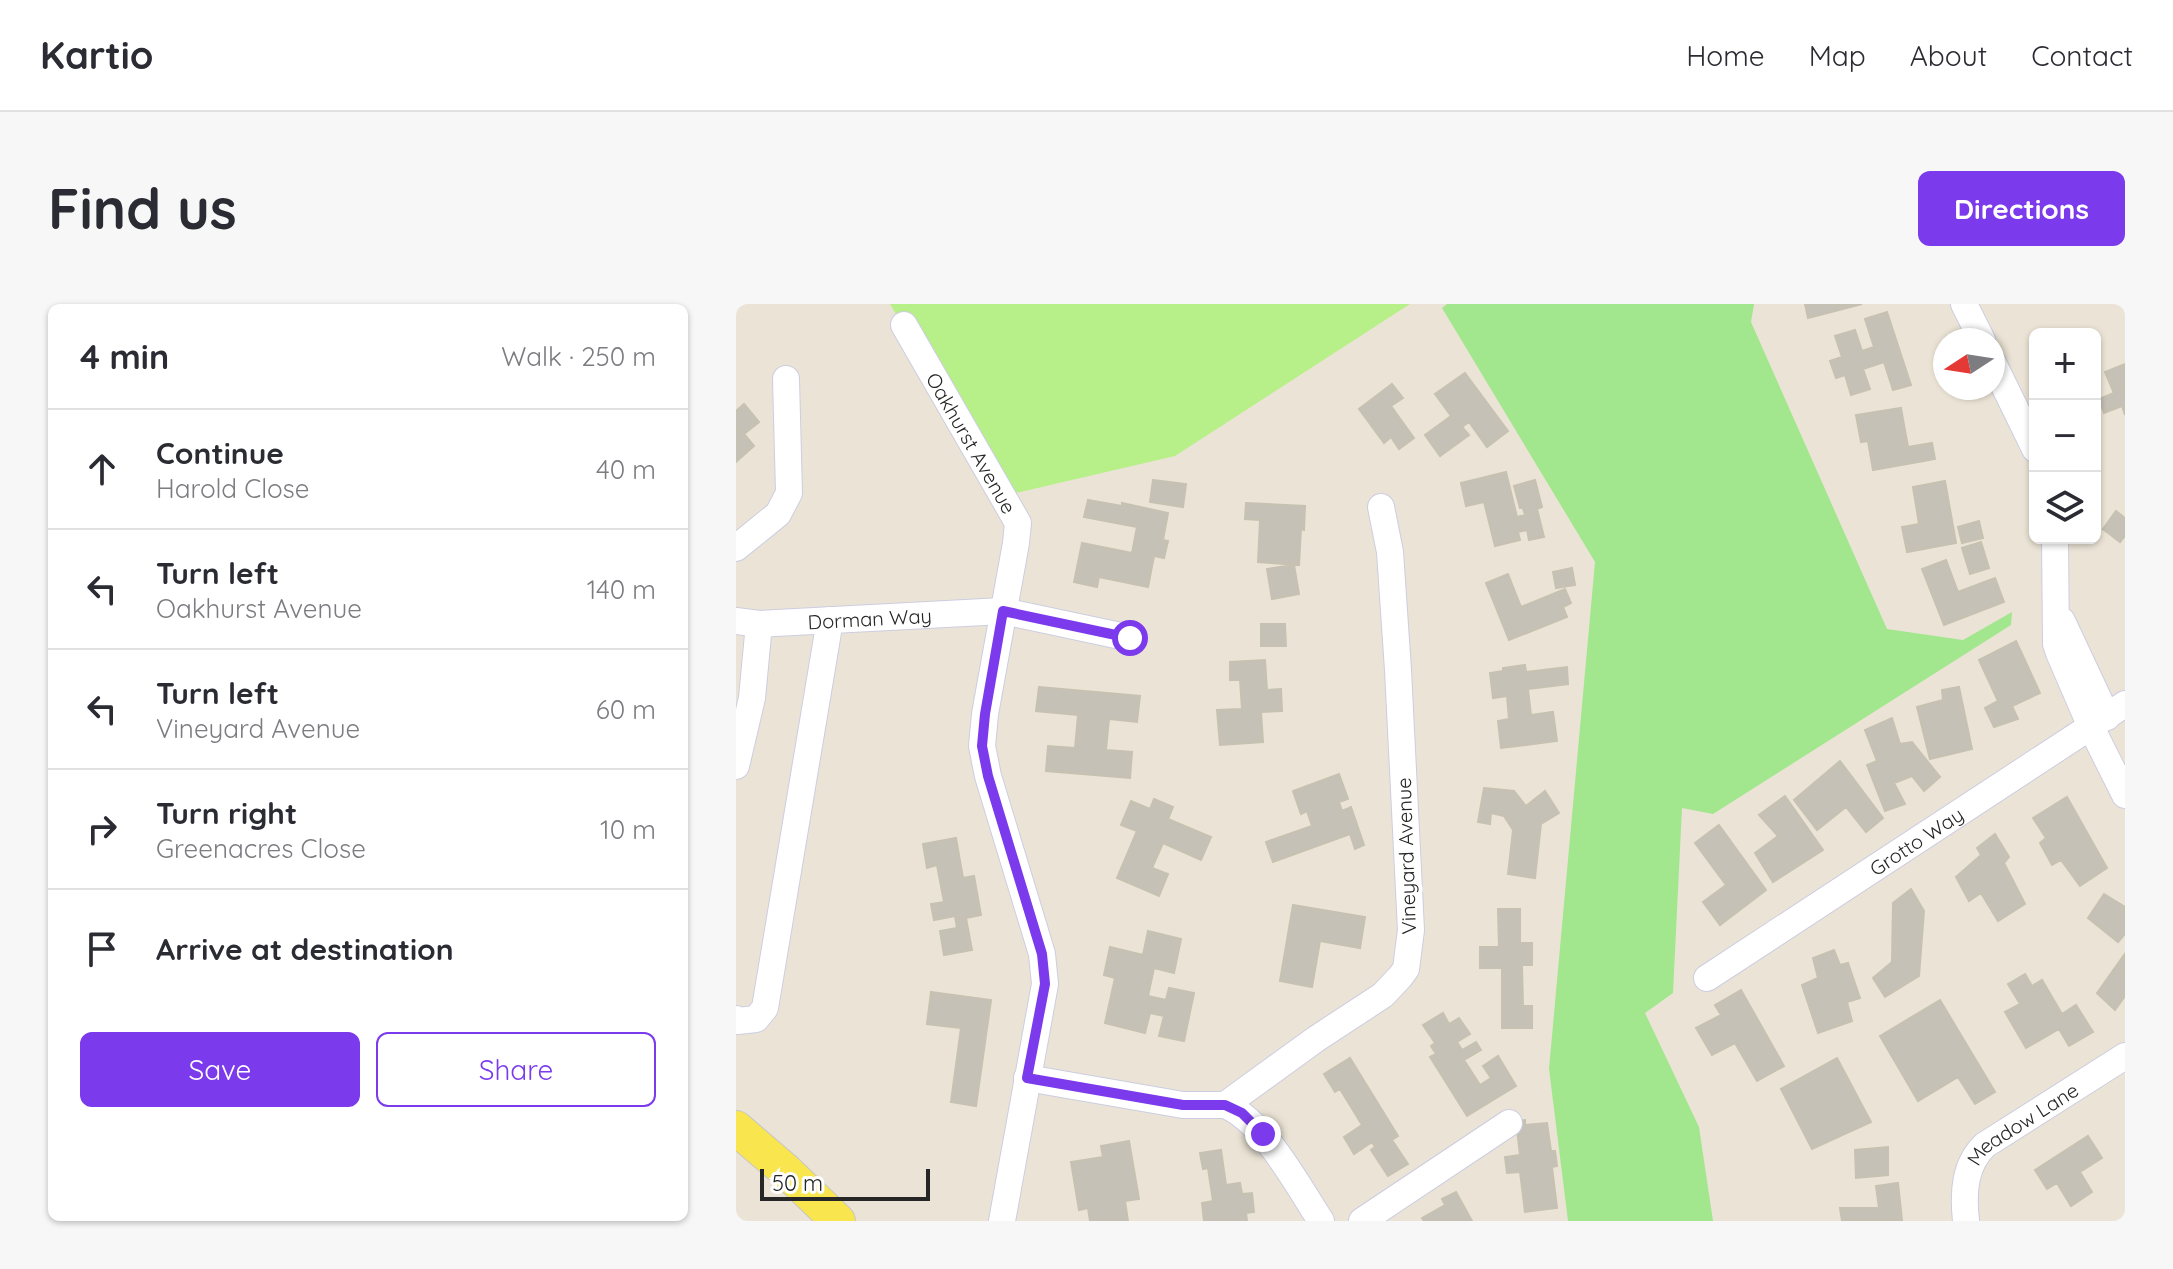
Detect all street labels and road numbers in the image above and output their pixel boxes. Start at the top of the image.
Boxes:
street label: Oakhurst Avenue [921,368,1022,518]
street label: Dorman Way [807,602,932,634]
street label: Vineyard Avenue [1391,777,1421,935]
street label: Grotto Way [1865,801,1968,881]
street label: Meadow Lane [1961,1077,2083,1170]

